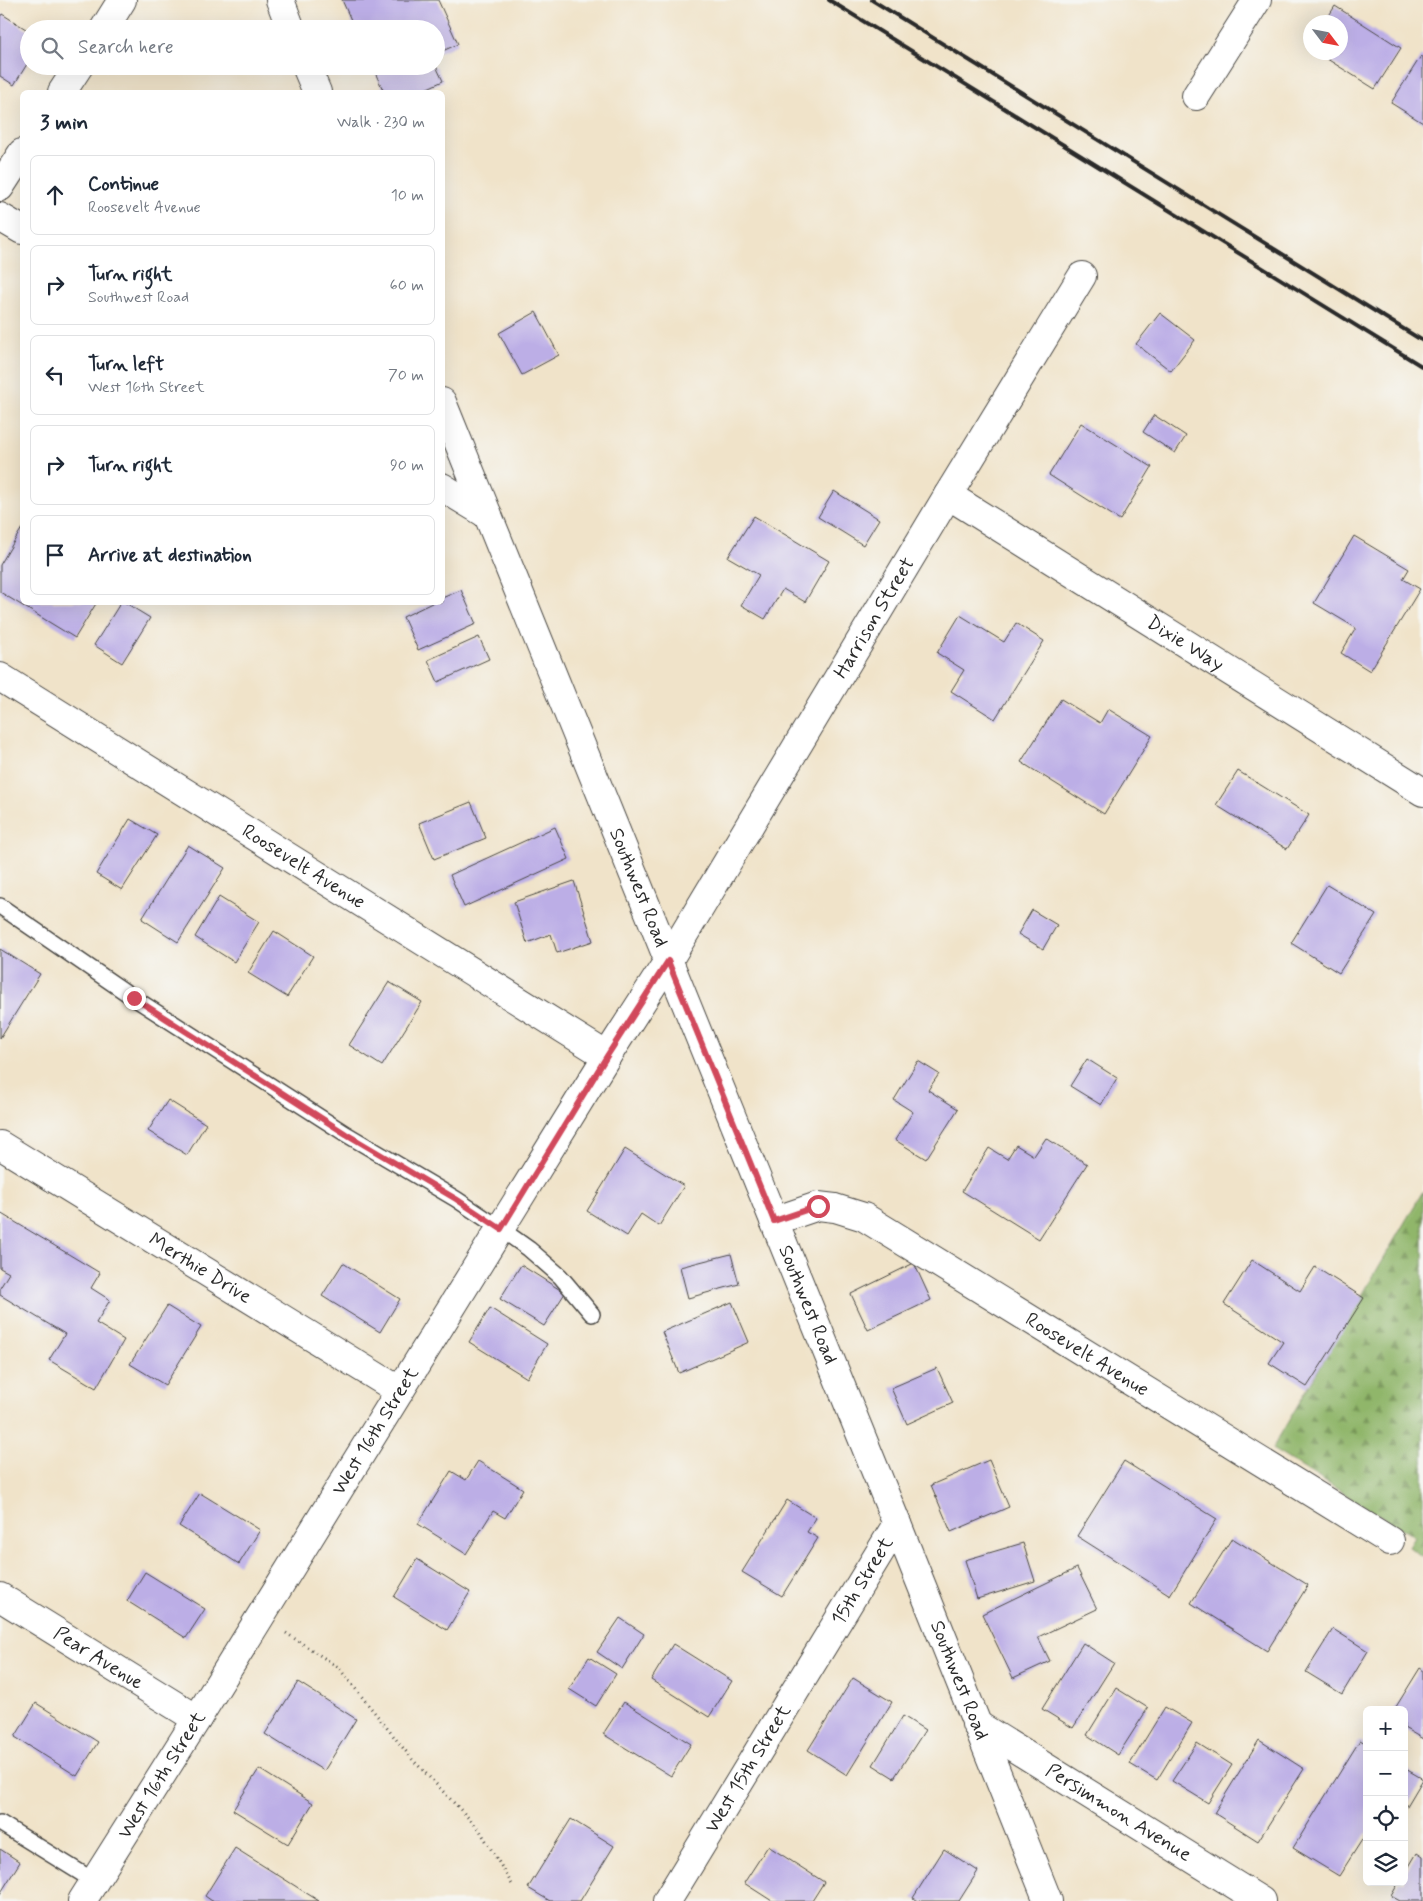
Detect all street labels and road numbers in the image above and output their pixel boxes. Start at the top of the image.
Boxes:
street label: Harrison Street [827,552,921,684]
street label: Dixie Way [1142,609,1229,678]
street label: Roosevelt Avenue [237,818,371,915]
street label: Southwest Road [603,824,675,951]
street label: Merthie Drive [144,1226,257,1310]
street label: Southwest Road [772,1241,844,1368]
street label: Roosevelt Avenue [1020,1306,1154,1403]
street label: West 16th Street [325,1362,425,1500]
street label: 15th Street [825,1531,900,1630]
street label: Southwest Road [924,1616,996,1744]
street label: Pear Avenue [48,1620,149,1696]
street label: West 15th Street [698,1699,797,1838]
street label: West 16th Street [111,1706,212,1844]
street label: Persimmon Avenue [1041,1757,1197,1868]

